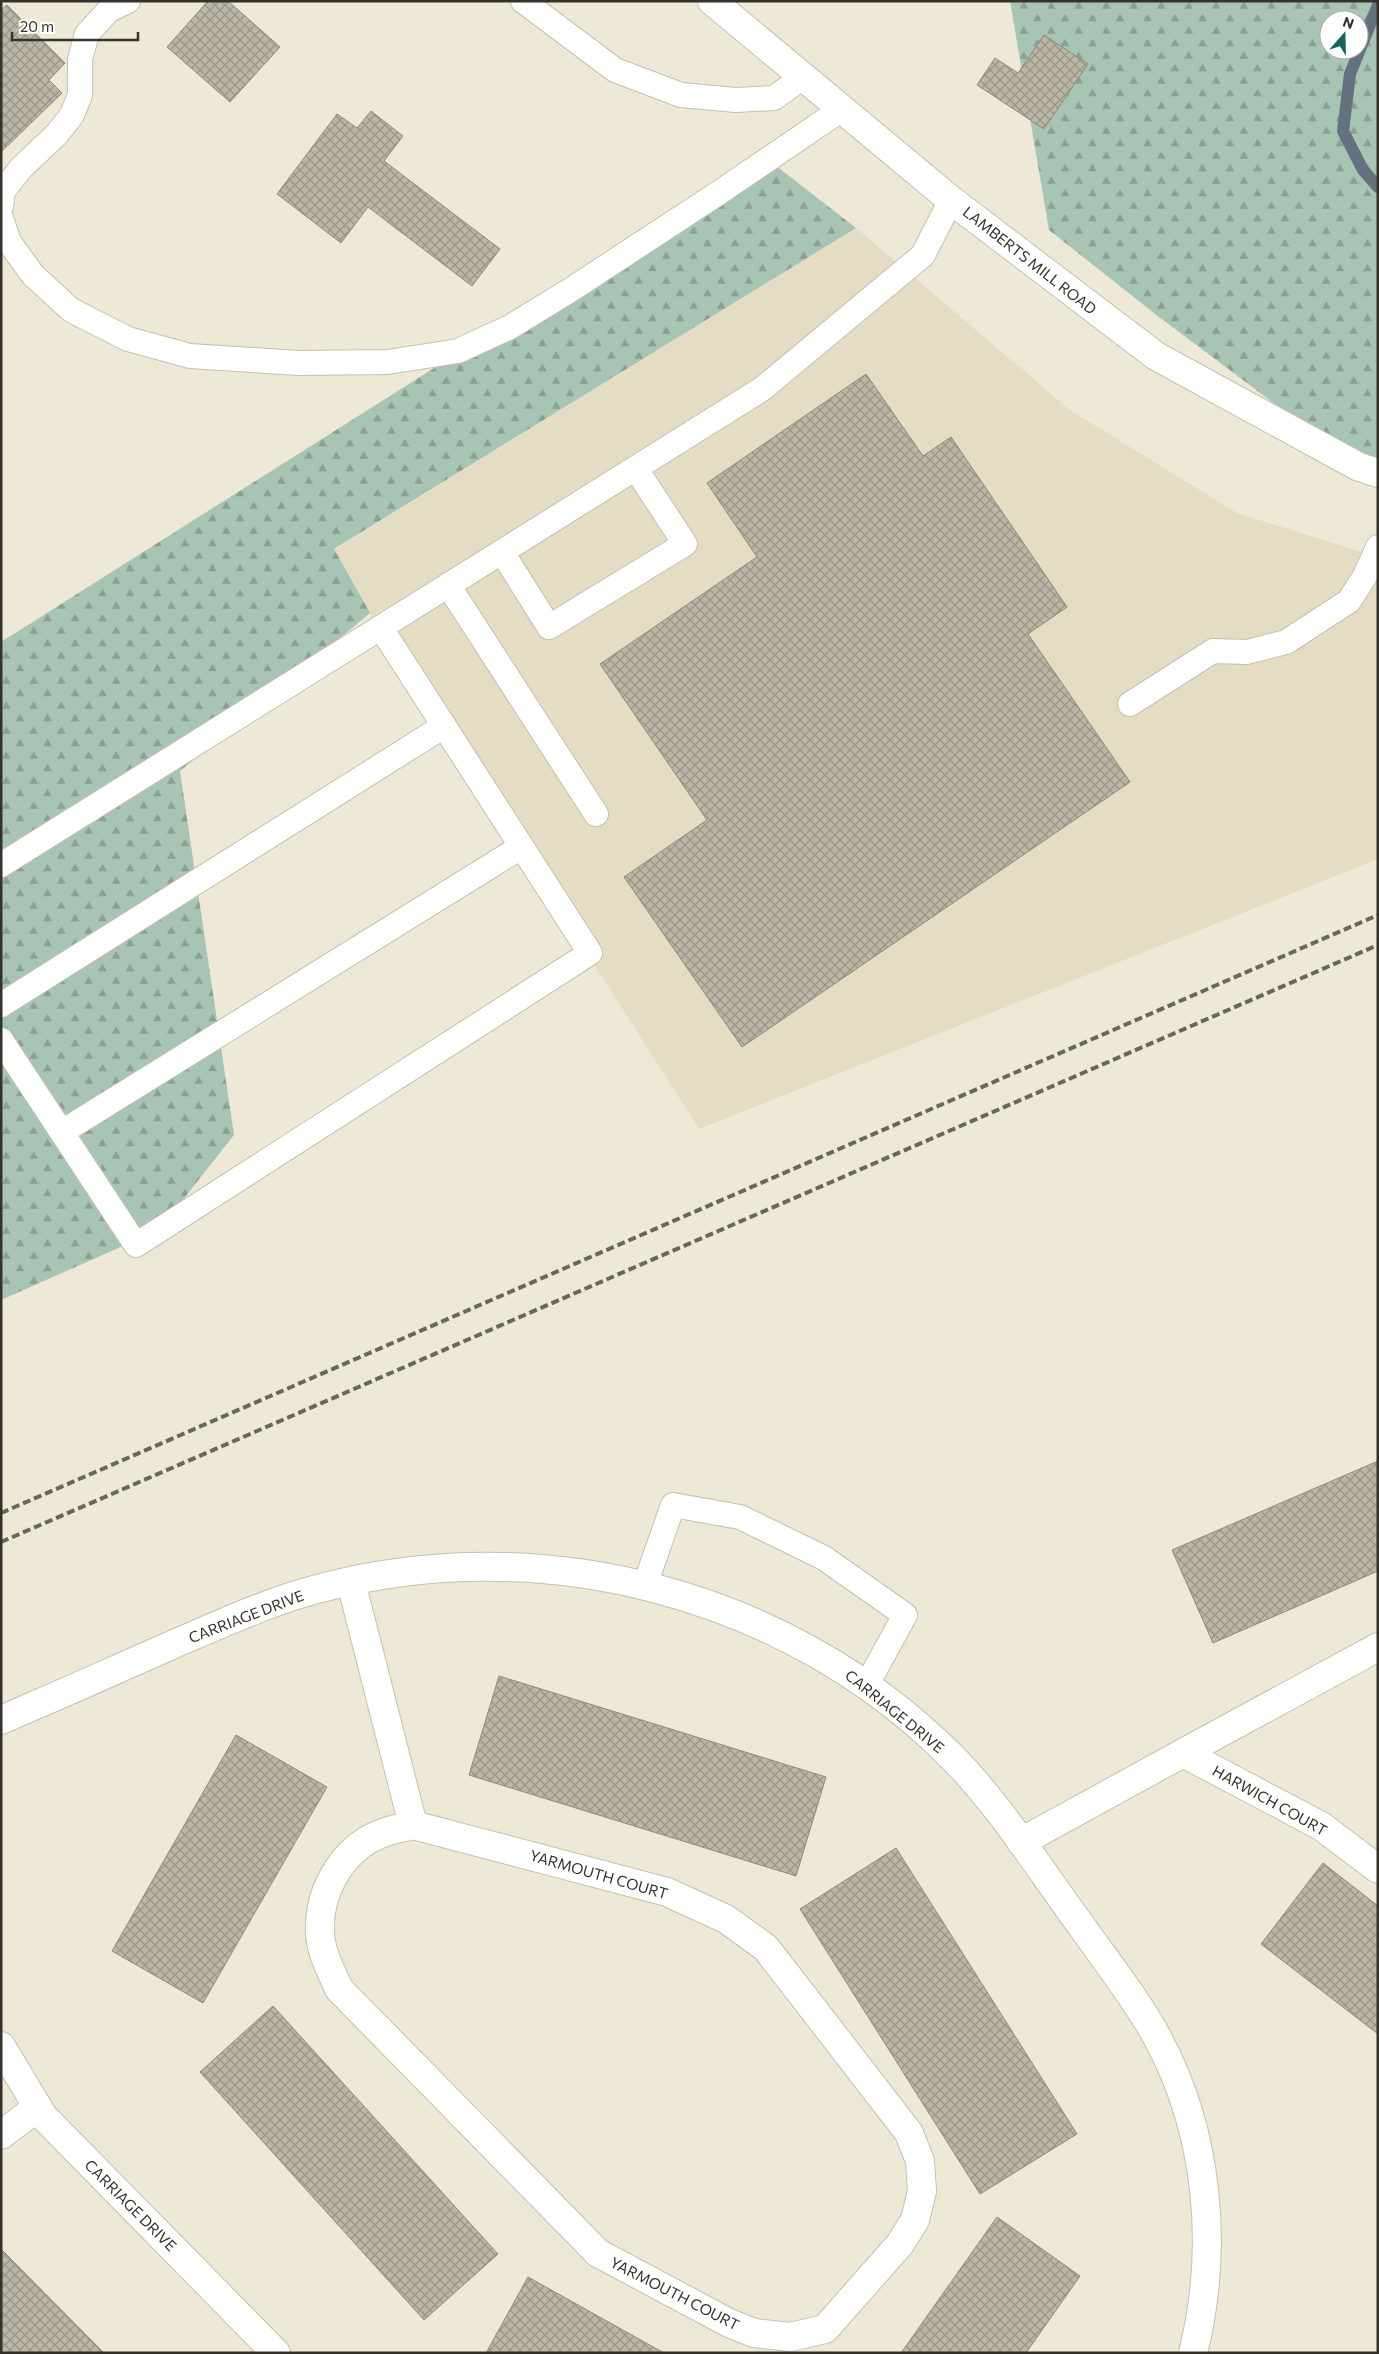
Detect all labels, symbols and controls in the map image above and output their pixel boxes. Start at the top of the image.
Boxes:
scale bar [12,10,139,42]
north arrow [1319,10,1369,60]
text: N [1341,13,1356,32]
text: 20 m [20,17,54,35]
street label: LAMBERTS MILL ROAD [960,202,1100,318]
street label: CARRIAGE DRIVE [186,1586,306,1646]
street label: CARRIAGE DRIVE [842,1666,948,1756]
street label: HARWICH COURT [1210,1761,1331,1839]
street label: YARMOUTH COURT [528,1846,670,1902]
street label: CARRIAGE DRIVE [81,2155,181,2255]
street label: YARMOUTH COURT [607,2253,743,2334]

